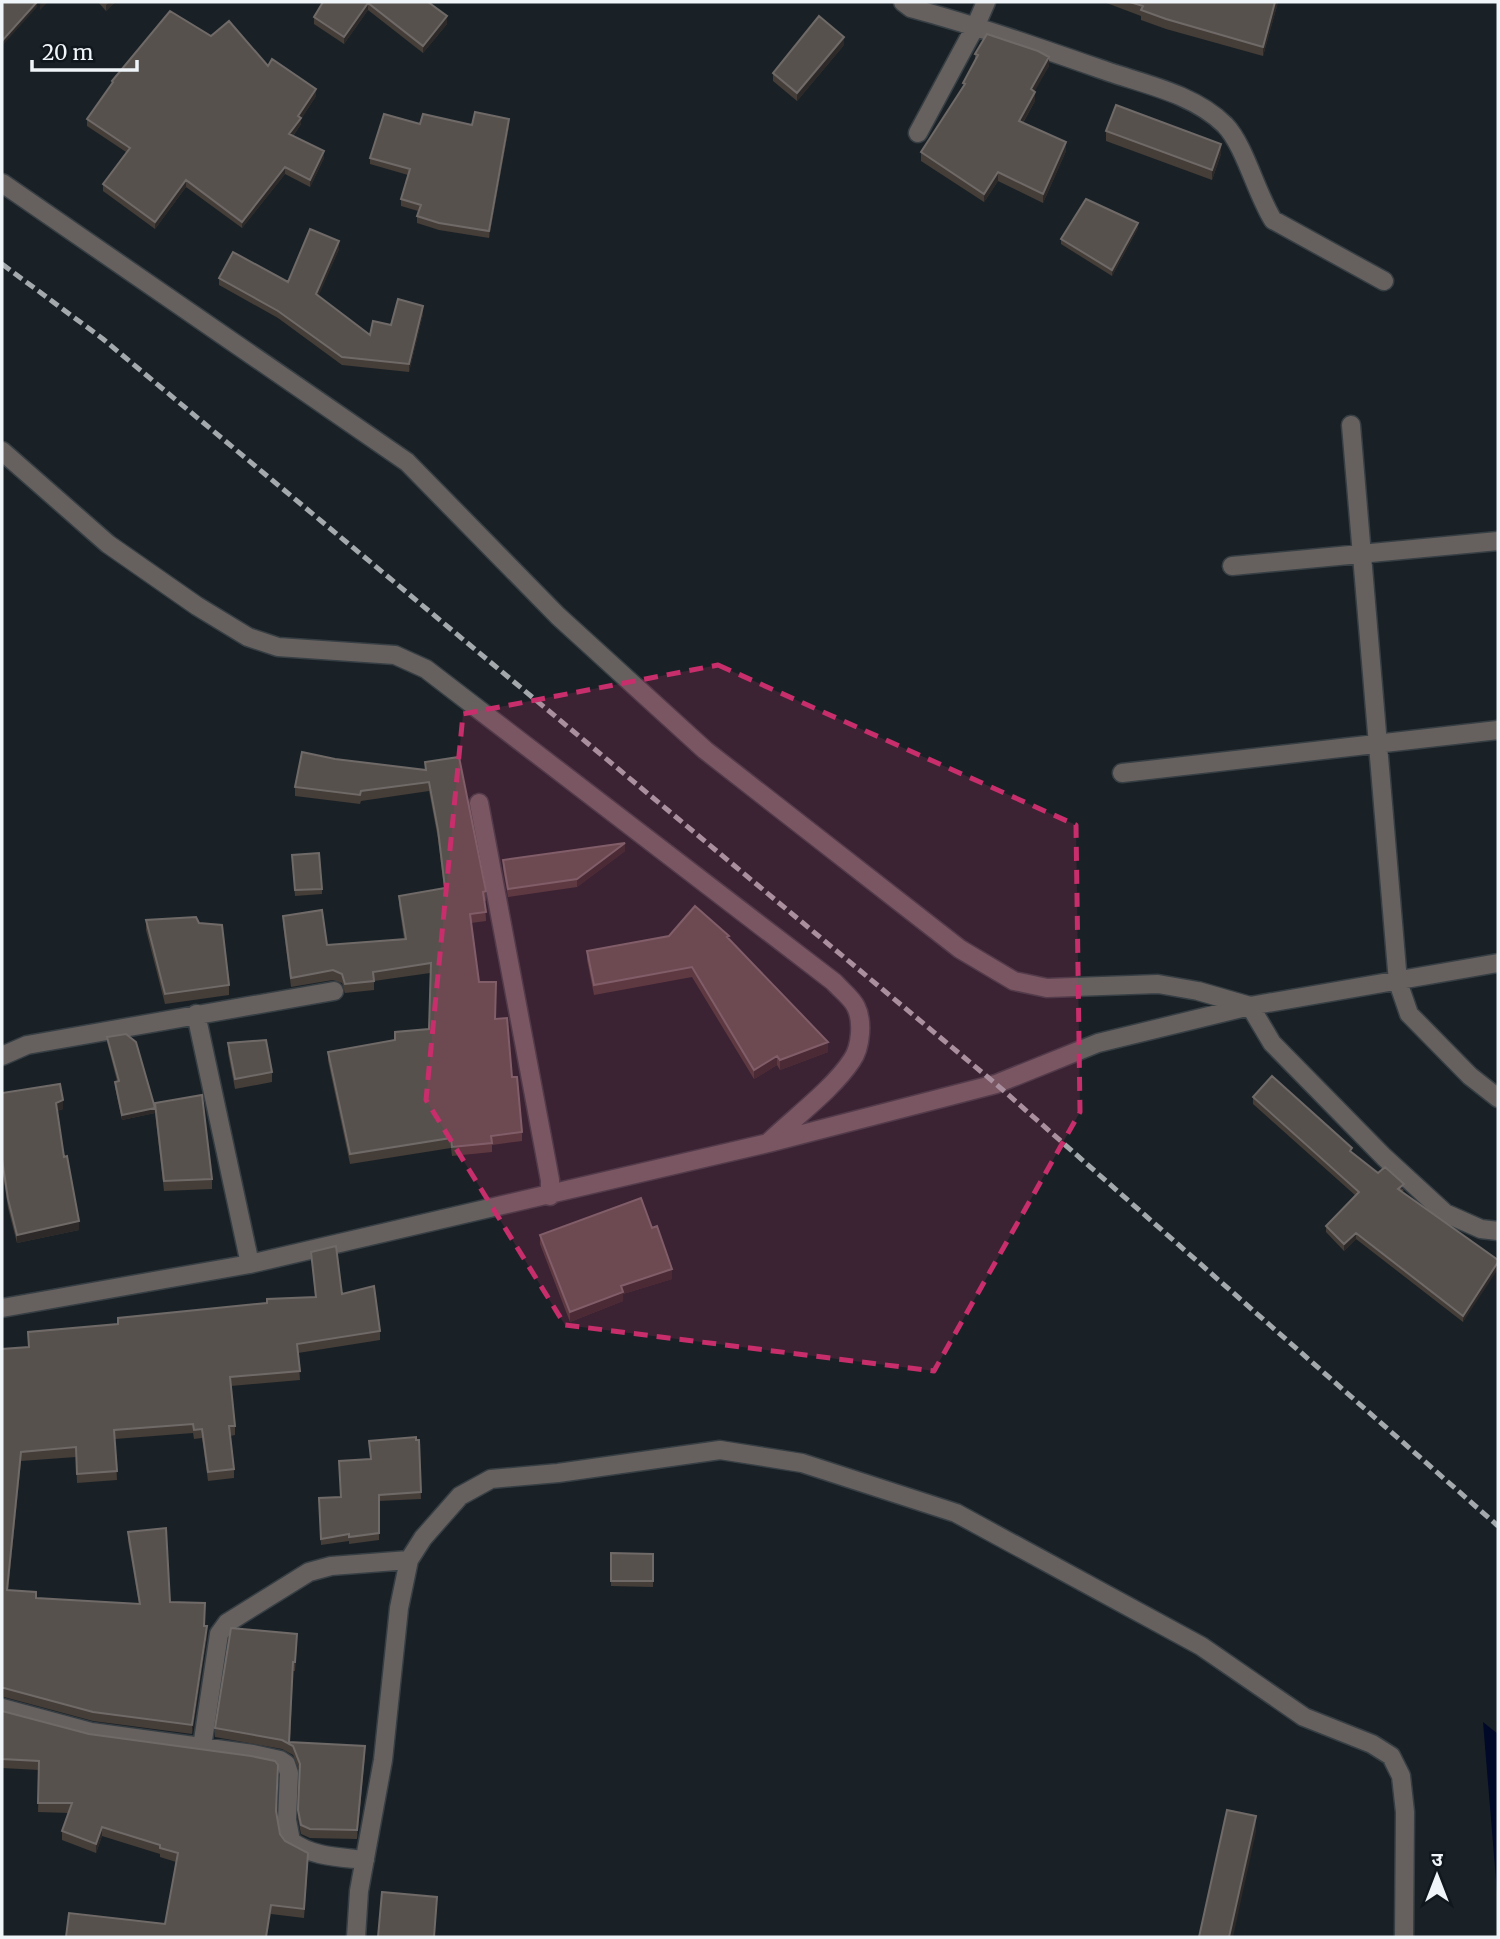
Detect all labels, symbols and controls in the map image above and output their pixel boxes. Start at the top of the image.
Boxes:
scale bar [32,28,136,72]
text: 20 m [42,39,94,66]
north arrow [1402,1841,1472,1911]
text: उ [1431,1847,1443,1871]

